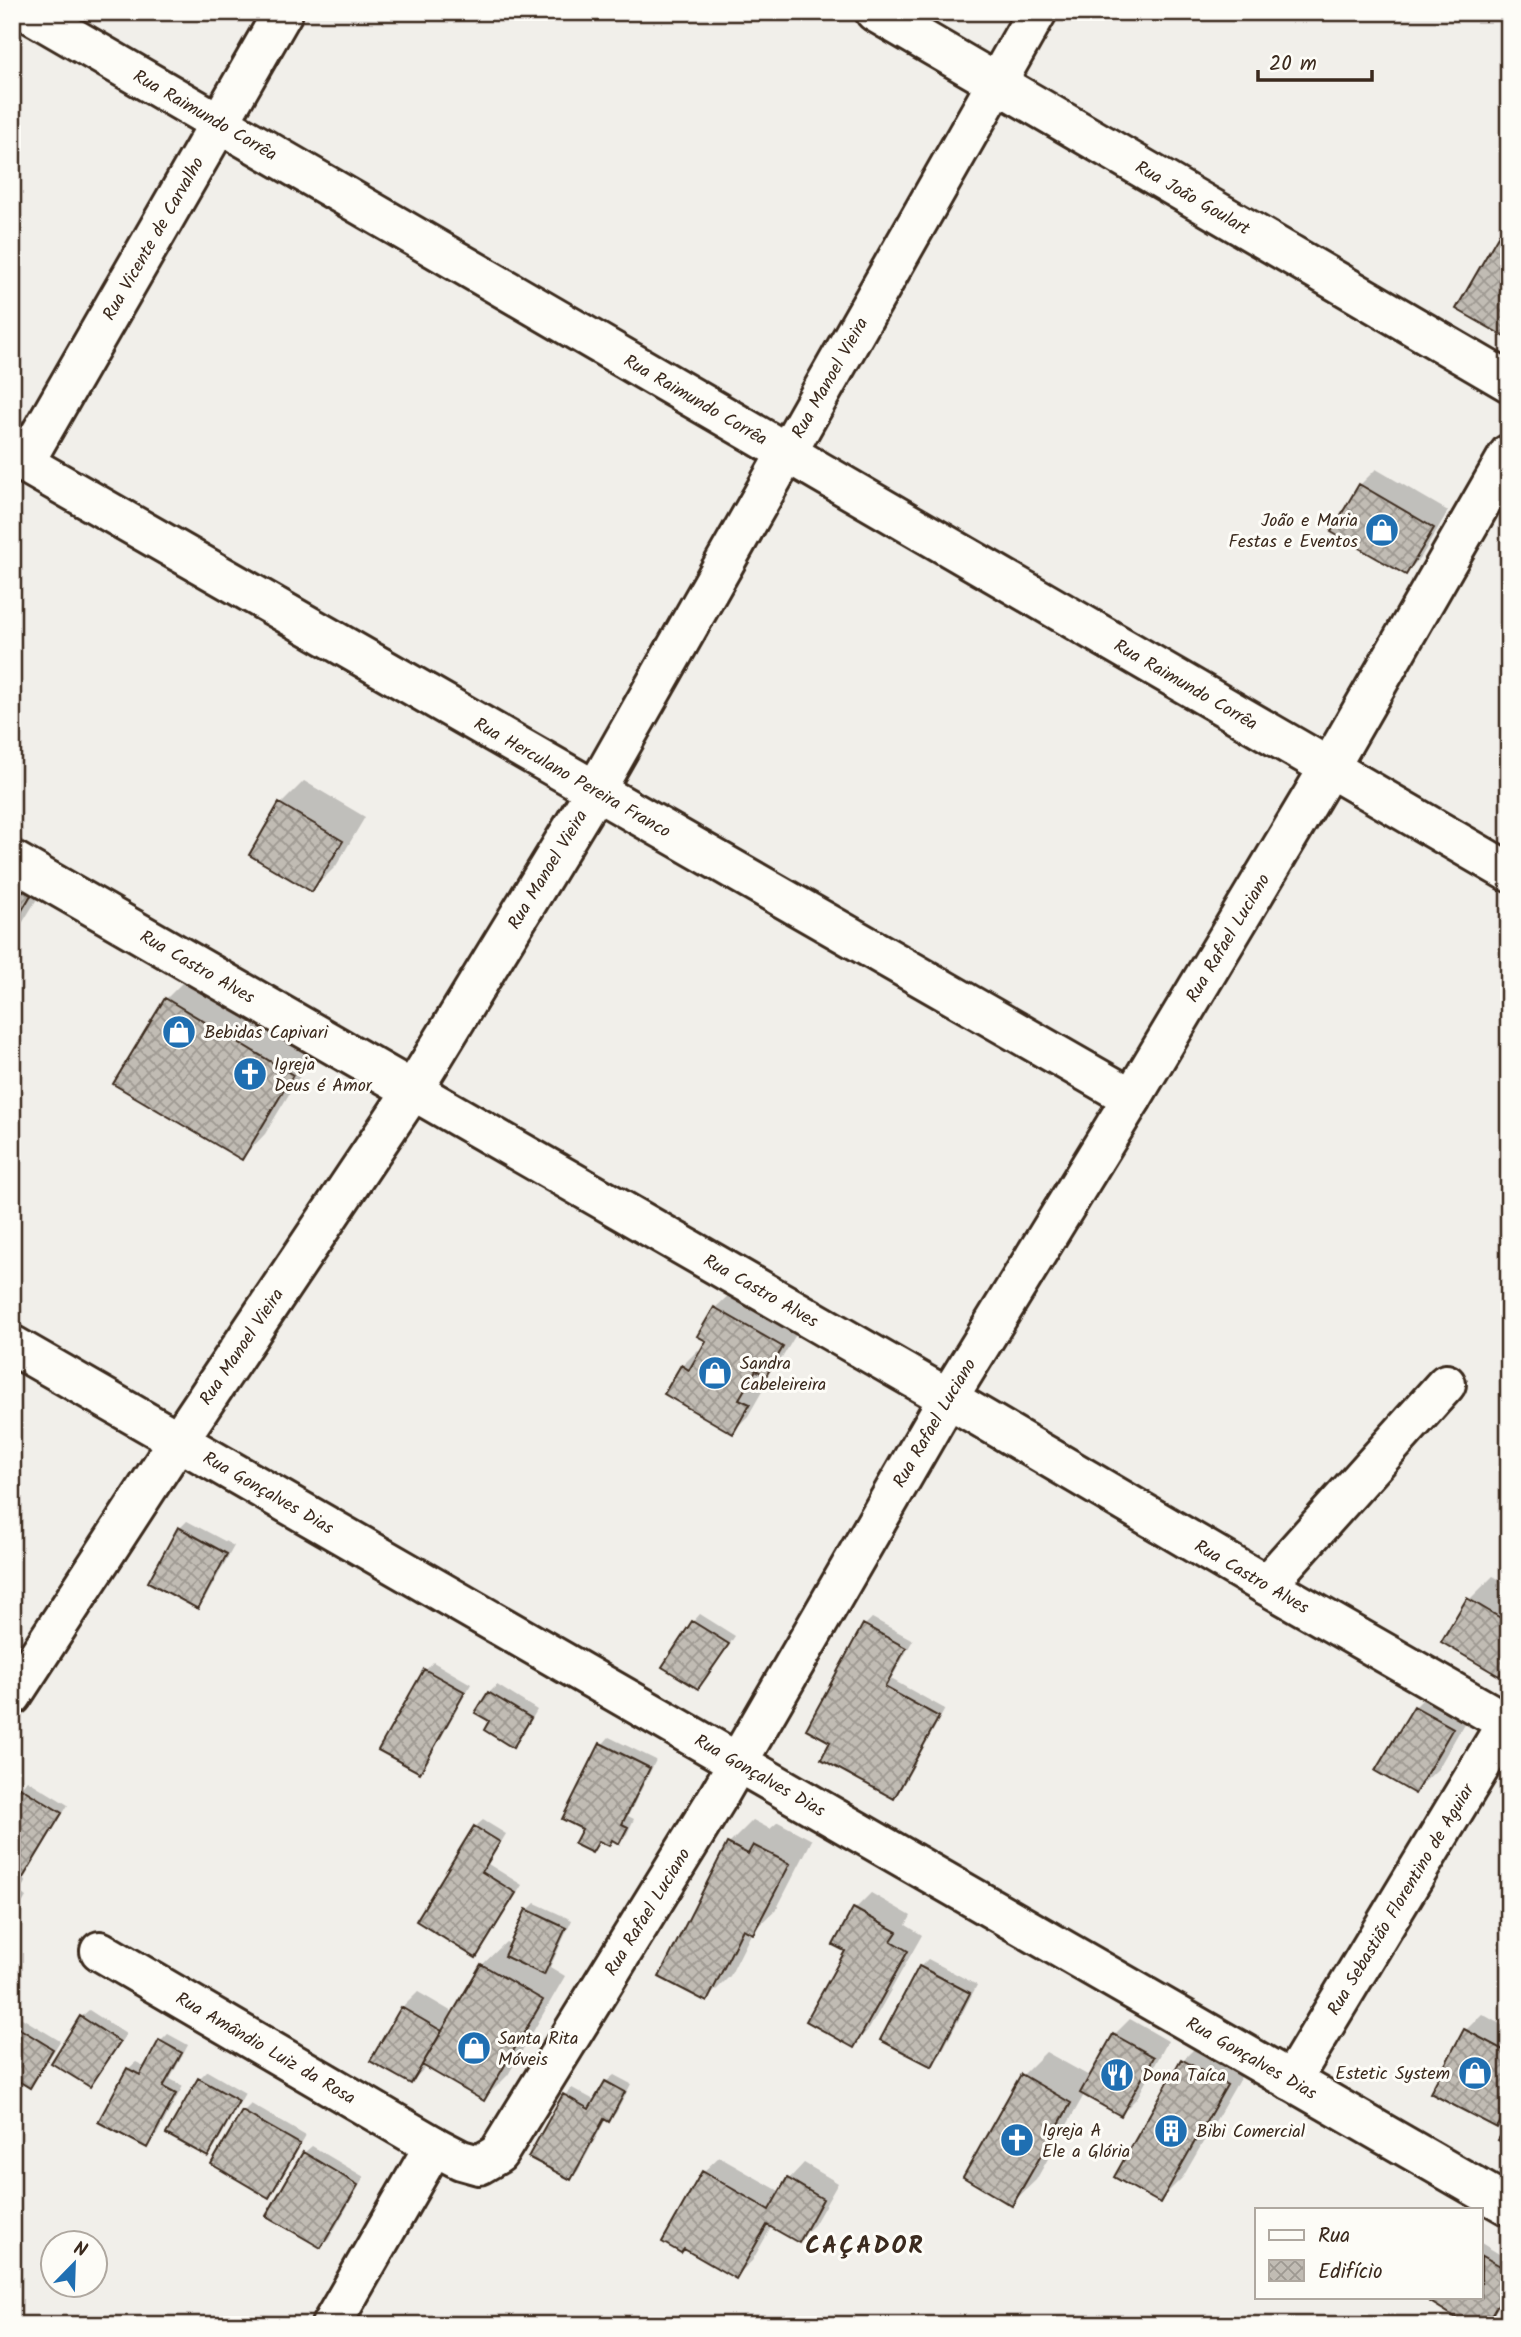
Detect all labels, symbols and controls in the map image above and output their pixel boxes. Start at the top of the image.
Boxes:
scale bar [1258,38,1372,82]
text: 20 m [1269,48,1317,81]
street label: Rua Raimundo Corrêa [127,63,282,170]
street label: Rua Vicente de Carvalho [96,152,213,326]
street label: Rua João Goulart [1129,154,1256,244]
street label: Rua Manoel Vieira [785,312,877,445]
street label: Rua Raimundo Corrêa [617,348,772,454]
place label: João e Maria Festas e Eventos [1229,507,1358,557]
shop icon: João e Maria Festas e Eventos [1363,511,1401,549]
street label: Rua Raimundo Corrêa [1108,632,1263,739]
street label: Rua Herculano Pereira Franco [468,711,676,847]
street label: Rua Manoel Vieira [501,805,596,936]
street label: Rua Rafael Luciano [1179,868,1279,1009]
street label: Rua Castro Alves [134,923,260,1013]
shop icon: Bebidas Capivari [160,1013,198,1051]
place label: Bebidas Capivari [204,1019,329,1048]
place label: Igreja Deus é Amor [274,1051,373,1101]
church icon: Igreja Deus é Amor [231,1055,269,1093]
street label: Rua Castro Alves [697,1247,824,1337]
street label: Rua Manoel Vieira [193,1283,292,1412]
place label: Sandra Cabeleireira [740,1350,826,1400]
street label: Rua Rafael Luciano [886,1353,985,1494]
shop icon: Sandra Cabeleireira [696,1354,734,1392]
street label: Rua Gonçalves Dias [197,1445,339,1543]
street label: Rua Castro Alves [1188,1533,1314,1623]
street label: Rua Gonçalves Dias [688,1727,831,1826]
street label: Rua Sebastião Florentino de Aguiar [1321,1778,1483,2022]
street label: Rua Rafael Luciano [598,1843,699,1982]
street label: Rua Amândio Luiz da Rosa [170,1985,361,2113]
street label: Rua Gonçalves Dias [1180,2010,1322,2109]
place label: Santa Rita Móveis [498,2025,578,2075]
shop icon: Santa Rita Móveis [455,2029,493,2067]
shop icon: Estetic System [1456,2054,1494,2092]
restaurant icon: Dona Taíca [1098,2056,1136,2094]
place label: Estetic System [1335,2060,1450,2089]
place label: Dona Taíca [1142,2062,1226,2091]
building icon: Bibi Comercial [1152,2112,1190,2150]
place label: Igreja A Ele a Glória [1042,2117,1130,2167]
place label: Bibi Comercial [1196,2118,1306,2147]
church icon: Igreja A Ele a Glória [998,2121,1036,2159]
legend [1255,2208,1482,2298]
text: Rua [1318,2220,1350,2253]
district label: CAÇADOR [805,2227,925,2266]
north arrow [38,2228,108,2298]
text: N [68,2234,91,2266]
text: Edifício [1318,2256,1383,2289]

